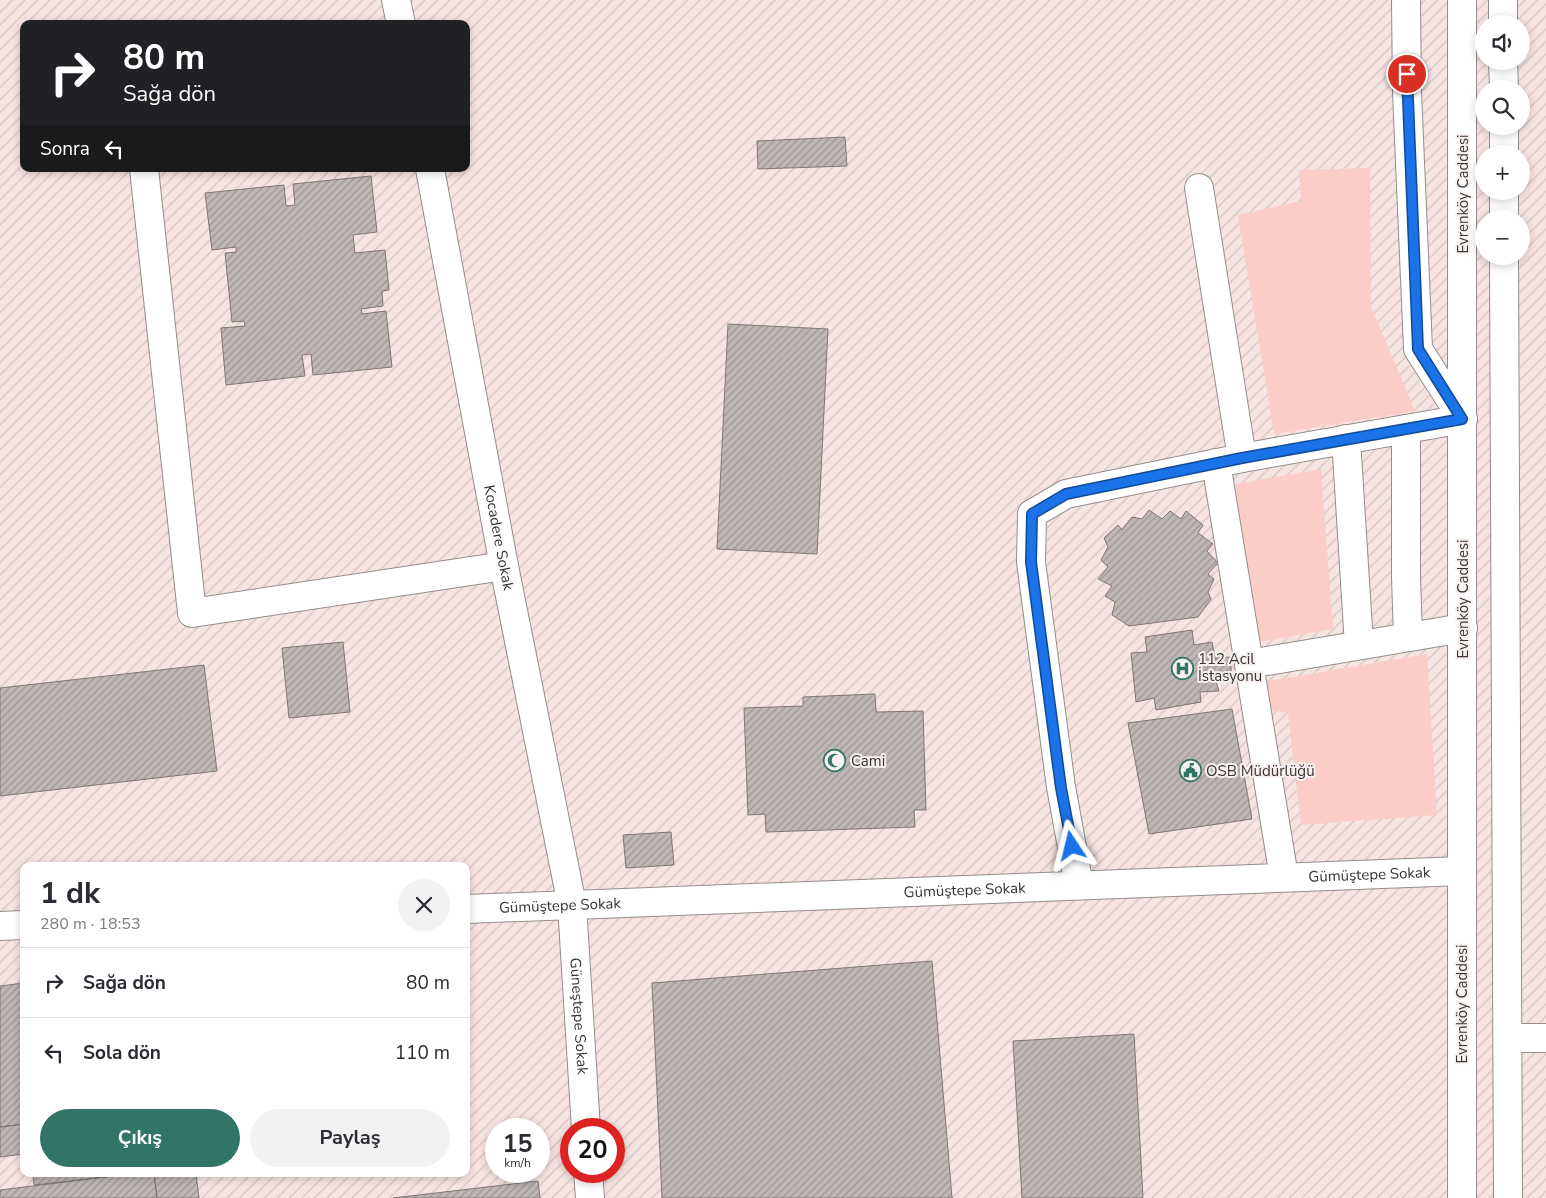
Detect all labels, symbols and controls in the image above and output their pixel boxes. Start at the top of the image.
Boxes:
map controls [1475,15,1530,265]
button: sound [1475,15,1530,70]
text: 80 m [123,34,205,81]
icon: right [40,40,105,105]
pin [1386,53,1428,95]
icon: arrive [1393,60,1421,88]
text: Sağa dön [123,79,216,109]
button: search [1475,80,1530,135]
street label: Evrenköy Caddesi [1453,134,1473,254]
icon: left [100,135,128,163]
text: Sonra [40,136,90,162]
button: + [1475,145,1530,200]
button: − [1475,210,1530,265]
street label: Kocadere Sokak [479,483,519,592]
street label: Evrenköy Caddesi [1453,539,1473,659]
place label: 112 Acil İstasyonu [1198,649,1262,686]
hospital icon: 112 Acil İstasyonu [1170,656,1194,680]
mosque icon: Cami [823,749,847,773]
place label: Cami [851,751,885,771]
public building icon: OSB Müdürlüğü [1178,759,1202,783]
place label: OSB Müdürlüğü [1206,761,1315,781]
position arrow [1045,819,1097,871]
street label: Gümüştepe Sokak [1308,862,1431,887]
text: 1 dk [40,873,100,914]
street label: Gümüştepe Sokak [903,878,1026,902]
button: close [398,879,450,931]
street label: Gümüştepe Sokak [499,893,622,918]
text: 280 m · 18:53 [40,913,141,935]
street label: Evrenköy Caddesi [1452,944,1472,1064]
street label: Güneştepe Sokak [565,957,593,1076]
icon: right [40,969,68,997]
text: Sağa dön [83,970,166,996]
text: 80 m [406,970,450,996]
icon: left [40,1039,68,1067]
text: Sola dön [83,1040,161,1066]
text: 110 m [395,1040,450,1066]
button: Çıkış [40,1109,240,1167]
button: Paylaş [250,1109,450,1167]
speed limit sign: 20 [560,1118,625,1183]
text: 15 [502,1127,533,1161]
text: km/h [504,1155,531,1171]

